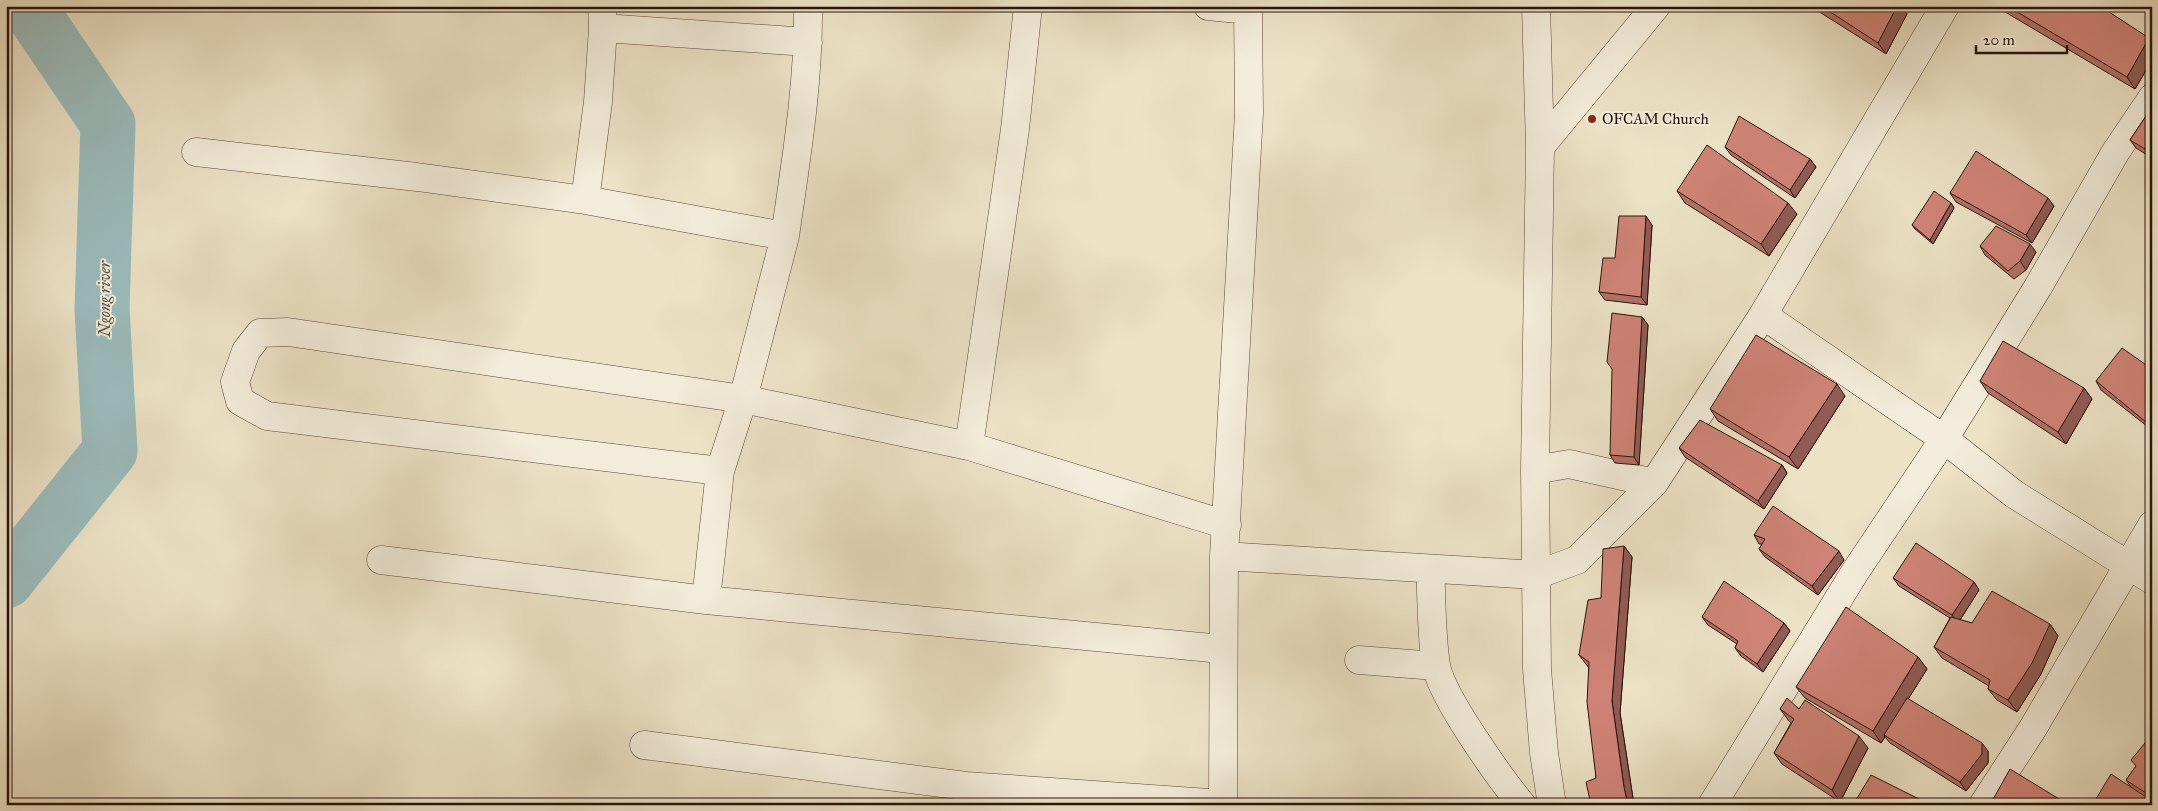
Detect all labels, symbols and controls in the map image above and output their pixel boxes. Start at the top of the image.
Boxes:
scale bar [1976,22,2067,54]
text: 20 m [1983,31,2015,49]
place label: OFCAM Church [1602,110,1709,128]
marker: OFCAM Church [1586,113,1598,125]
water label: Ngong river [95,260,114,338]

